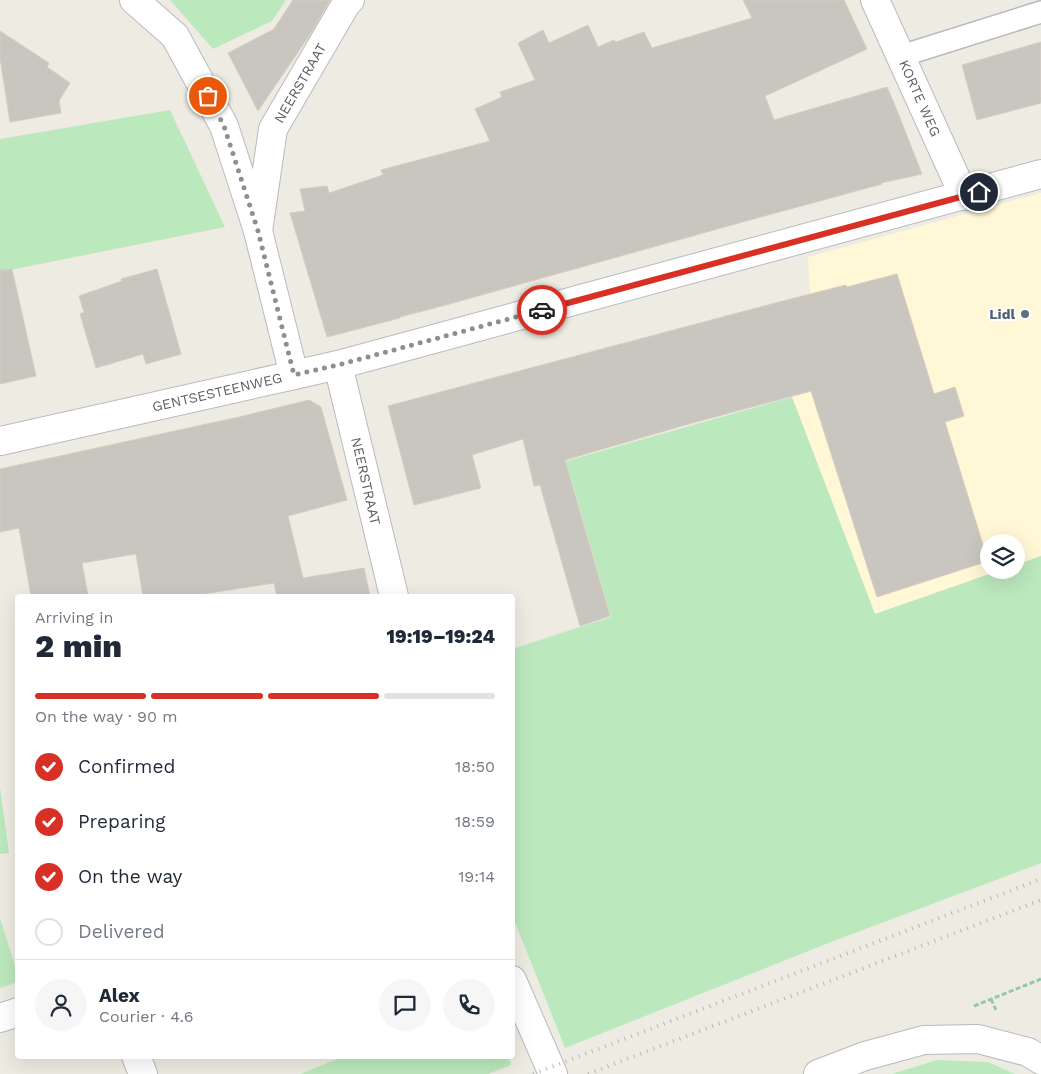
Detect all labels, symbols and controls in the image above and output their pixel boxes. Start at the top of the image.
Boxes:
street label: NEERSTRAAT [271,40,330,126]
street label: KORTE WEG [896,57,944,139]
pin [187,75,229,117]
icon: bag [194,82,222,110]
pin [958,171,1000,213]
icon: home [965,178,993,206]
courier [517,285,567,335]
icon: car [528,296,556,324]
place label: Lidl [989,306,1015,322]
marker: Lidl [1019,308,1031,320]
street label: GENTSESTEENWEG [151,369,283,415]
street label: NEERSTRAAT [348,436,384,527]
map controls [980,534,1025,579]
button: layers [980,534,1025,579]
text: Arriving in [35,608,113,627]
text: 19:19–19:24 [387,625,495,648]
text: 2 min [35,627,122,665]
text: On the way · 90 m [35,707,178,726]
icon: check [35,753,63,781]
text: Confirmed [78,755,175,778]
text: 18:50 [455,757,495,776]
icon: check [35,808,63,836]
text: Preparing [78,810,165,833]
text: 18:59 [455,812,495,831]
icon: check [35,863,63,891]
text: On the way [78,865,182,888]
text: 19:14 [458,867,495,886]
text: Delivered [78,920,165,943]
button: person [35,979,87,1031]
button: chat [379,979,431,1031]
button: phone [443,979,495,1031]
text: Alex [99,984,140,1007]
text: Courier · 4.6 [99,1007,194,1026]

